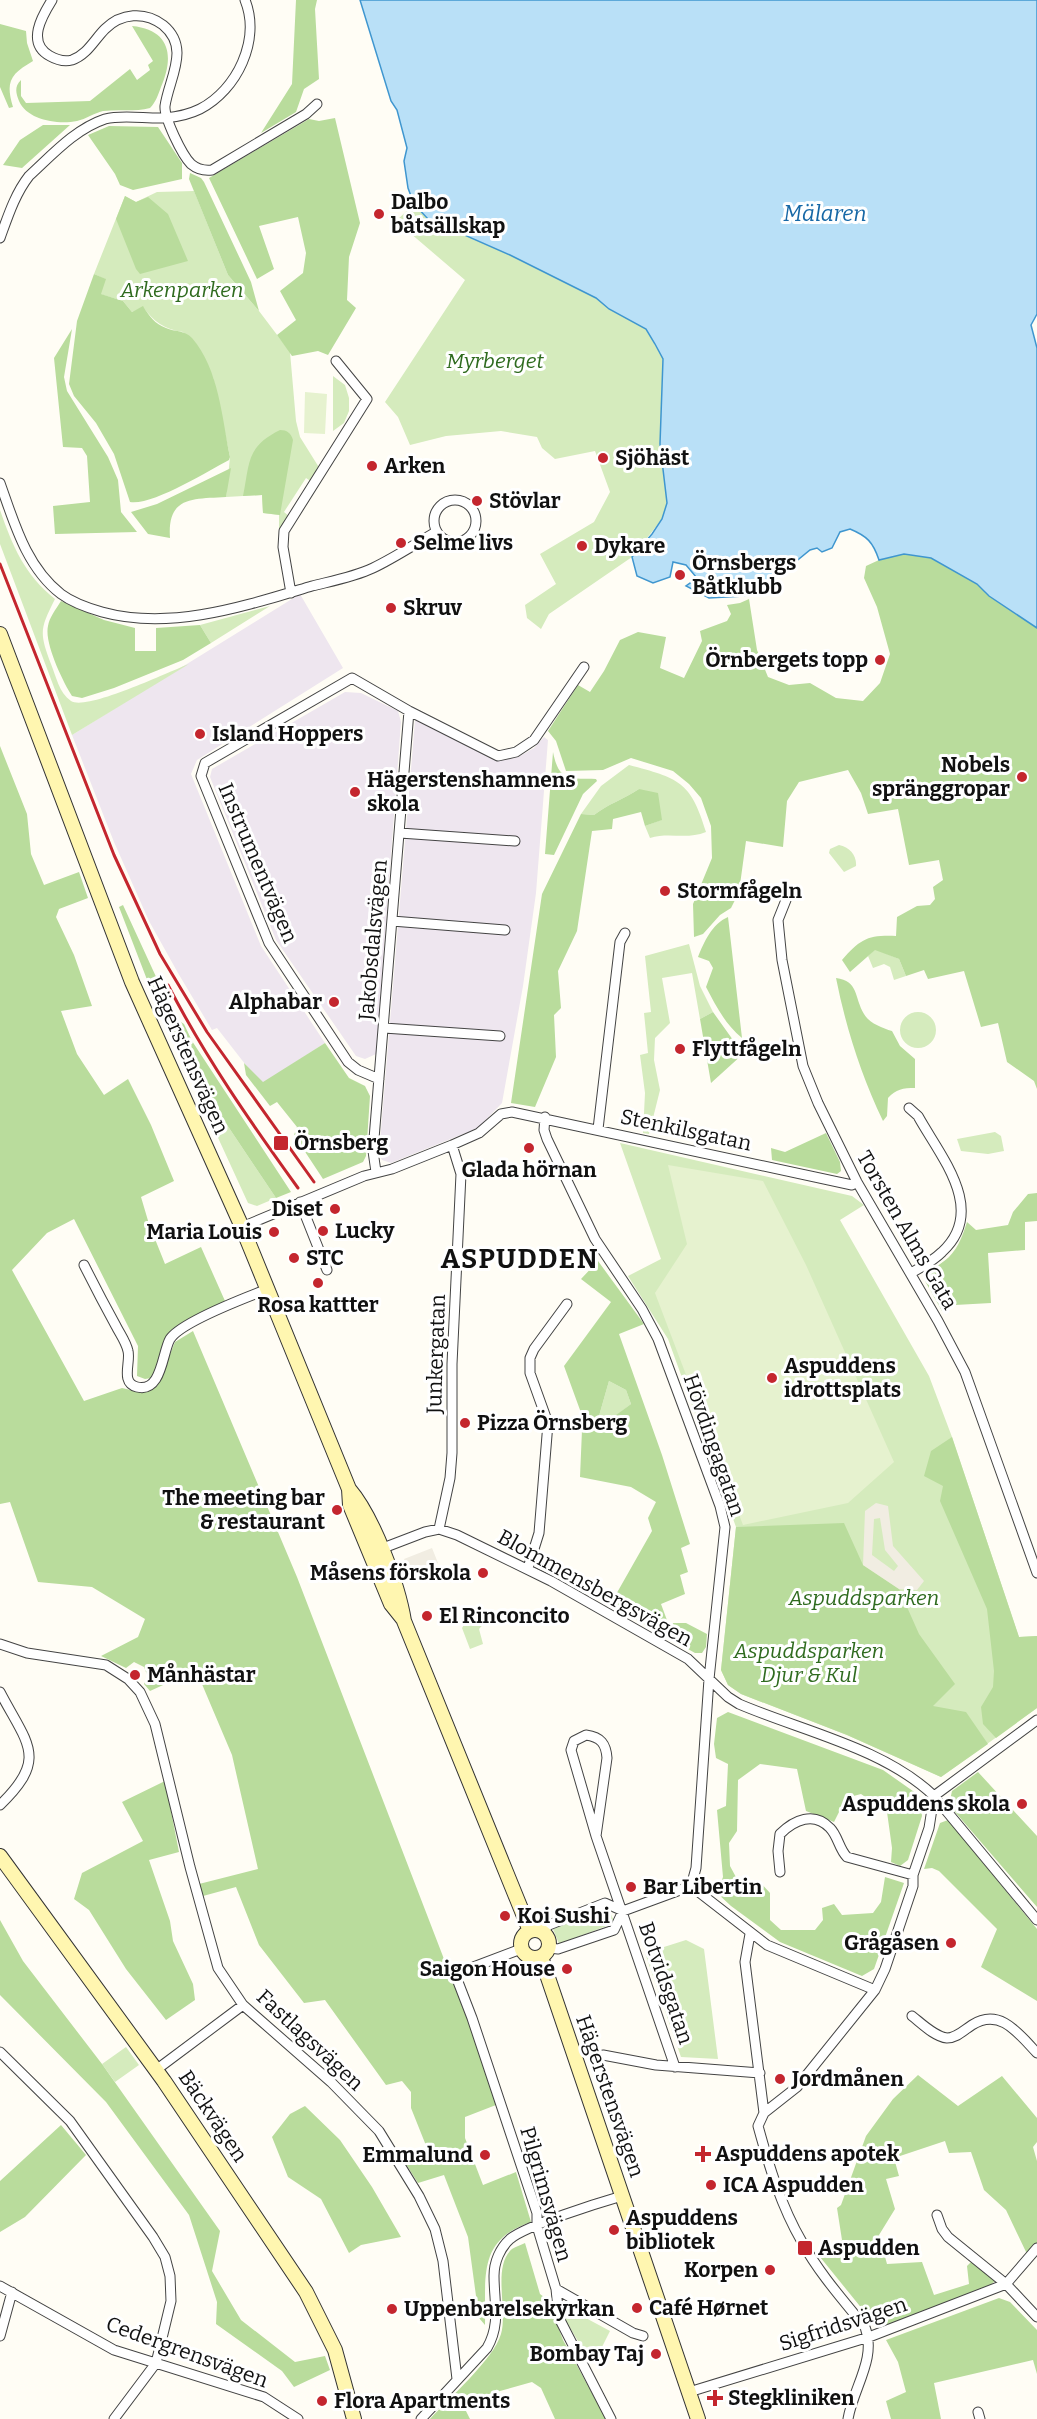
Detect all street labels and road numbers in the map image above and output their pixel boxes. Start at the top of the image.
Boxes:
street label: Instrumentvägen [213,779,303,947]
street label: Jakobsdalsvägen [353,859,393,1022]
street label: Hägerstensvägen [142,972,234,1138]
street label: Stenkilsgatan [618,1103,754,1157]
street label: Torsten Alms Gata [851,1146,963,1315]
street label: Junkergatan [421,1294,451,1415]
street label: Hövdingagatan [677,1370,751,1520]
street label: Blommensbergsvägen [493,1524,697,1652]
street label: Botvidsgatan [633,1918,699,2048]
street label: Fastlagsvägen [251,1984,369,2096]
street label: Hägerstensvägen [570,2011,650,2181]
street label: Bäckvägen [173,2065,253,2167]
street label: Pilgrimsvägen [514,2123,578,2265]
street label: Sigfridsvägen [776,2291,910,2357]
street label: Cedergrensvägen [103,2311,271,2393]

